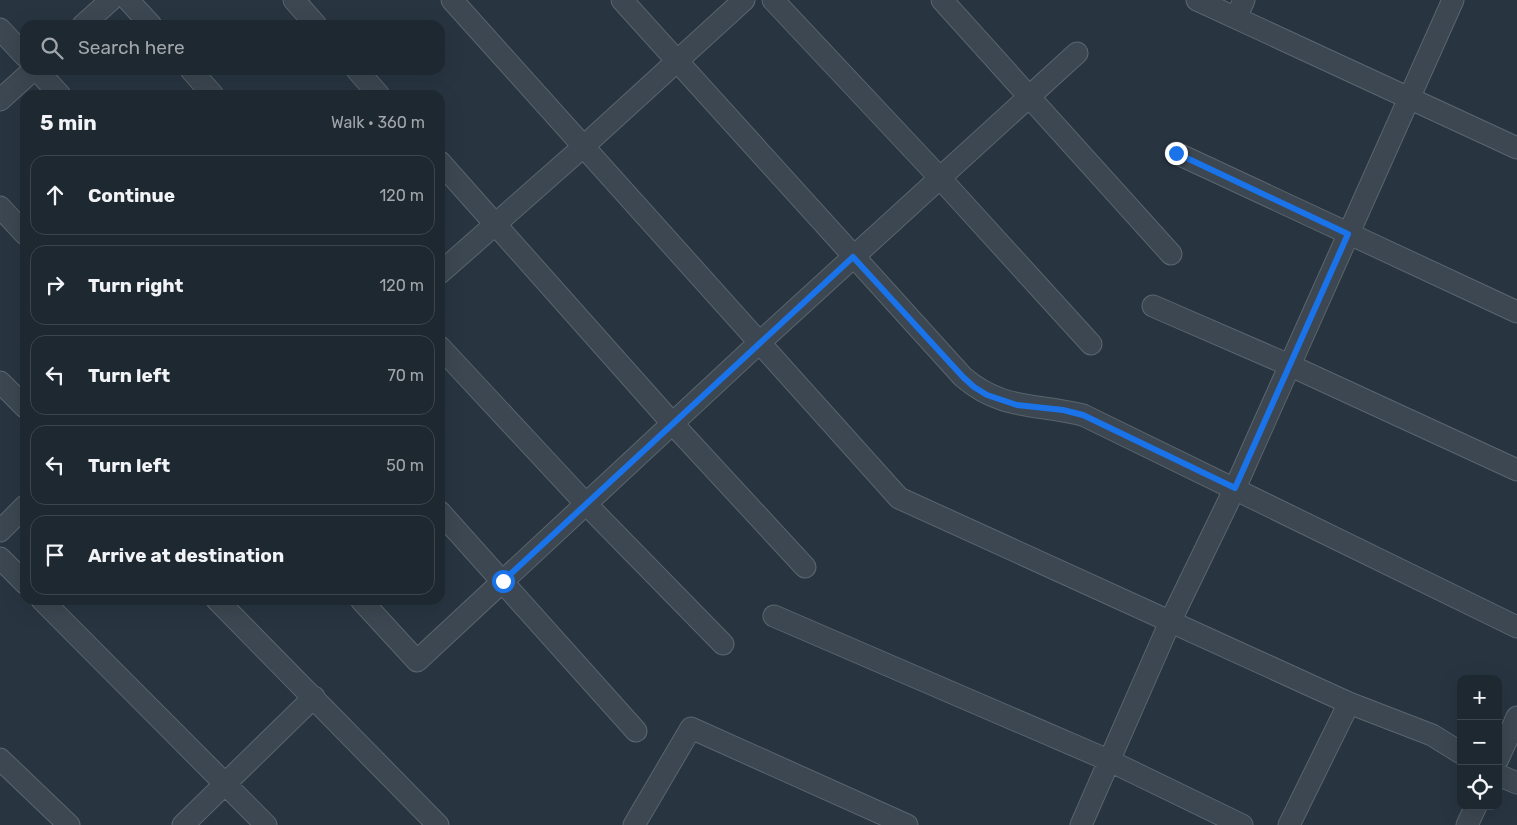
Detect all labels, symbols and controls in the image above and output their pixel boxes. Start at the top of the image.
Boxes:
search box [20,20,445,75]
icon: search [38,34,66,62]
text: Search here [78,36,185,59]
text: 5 min [40,110,97,135]
text: Walk · 360 m [331,113,425,132]
route end [1165,142,1188,165]
icon: ahead [41,181,69,209]
text: Continue [88,184,175,207]
text: 120 m [379,186,424,205]
icon: right [41,271,69,299]
text: Turn right [88,274,183,297]
text: 120 m [379,276,424,295]
icon: left [41,361,69,389]
text: Turn left [88,364,170,387]
text: 70 m [387,366,424,385]
icon: left [41,451,69,479]
text: Turn left [88,454,170,477]
text: 50 m [386,456,424,475]
icon: arrive [41,541,69,569]
text: Arrive at destination [88,544,284,567]
route start [492,570,515,593]
map controls [1457,675,1502,810]
button: + [1457,675,1502,720]
button: − [1457,720,1502,765]
button: locate [1457,765,1502,810]

